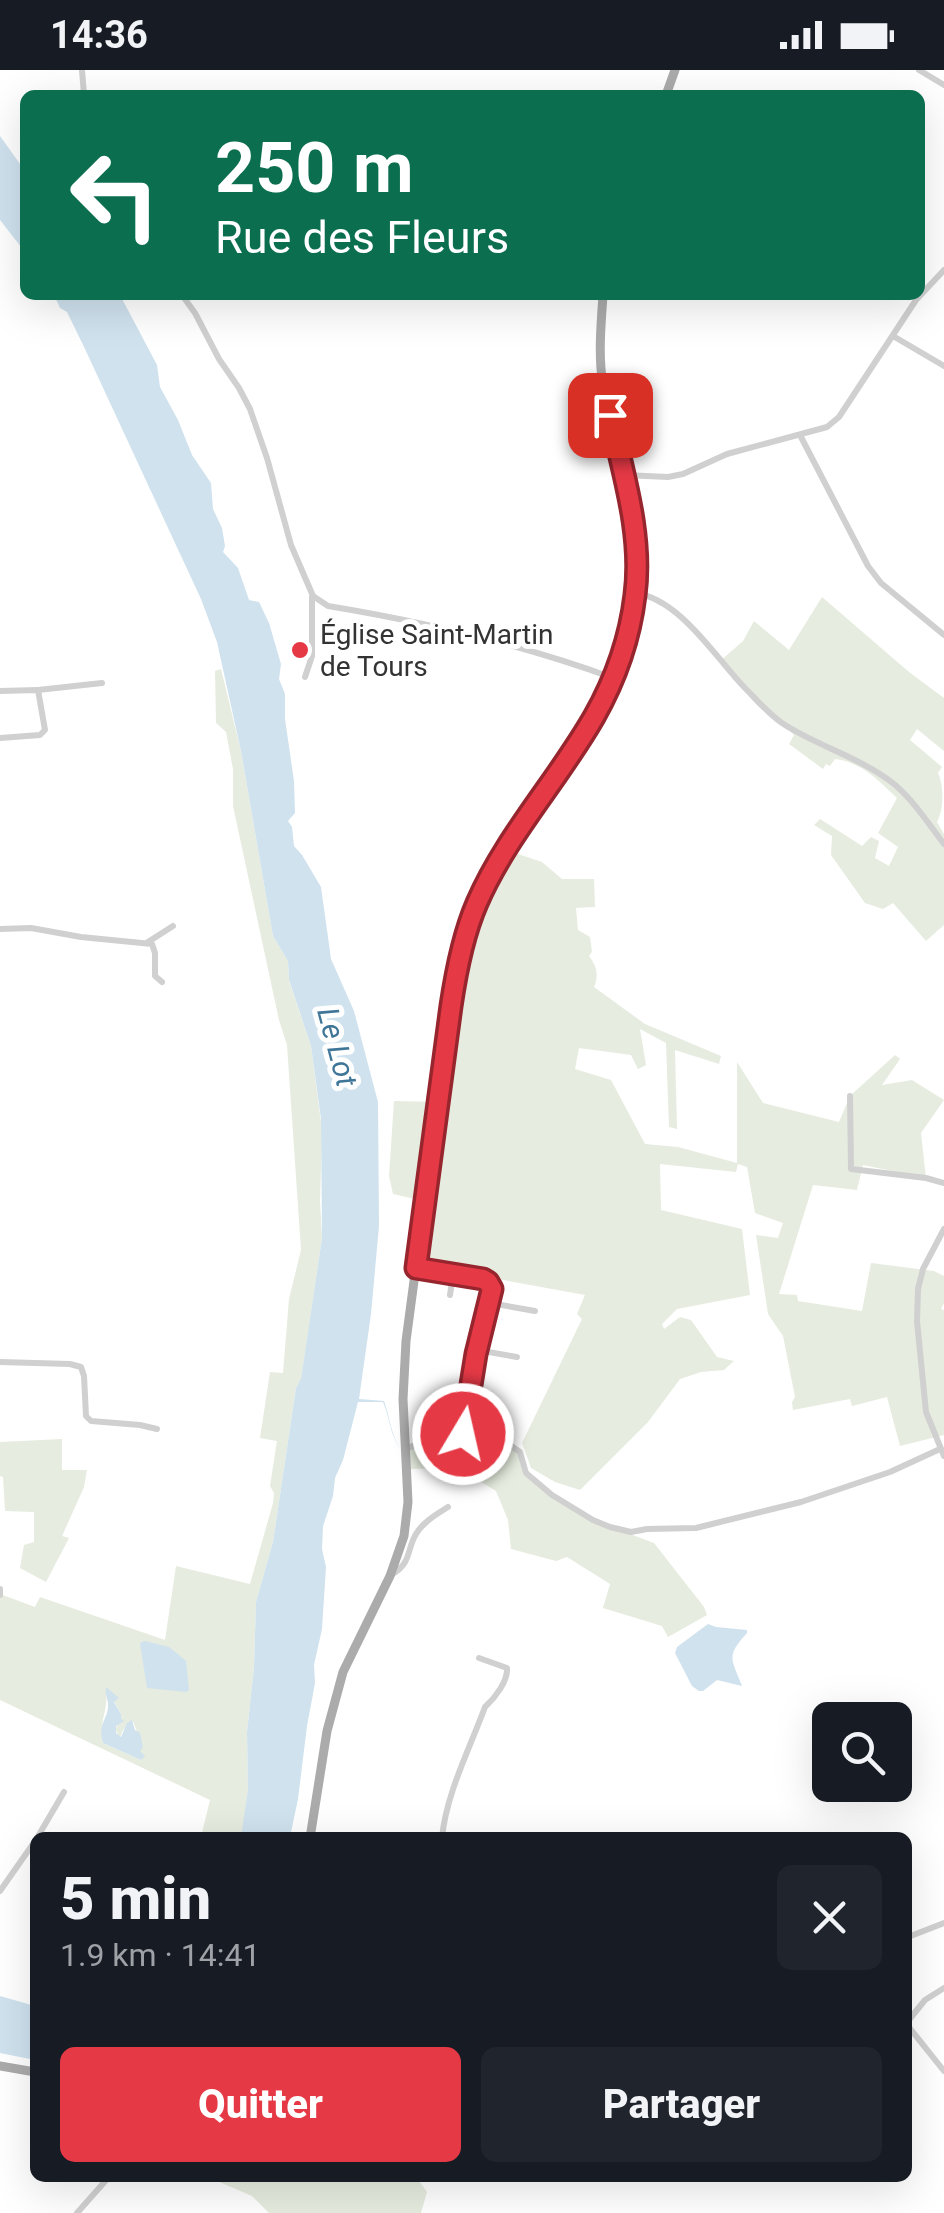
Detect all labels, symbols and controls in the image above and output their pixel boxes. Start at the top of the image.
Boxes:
text: 14:36 [50,13,148,57]
text: 250 m [215,127,414,209]
icon: left [50,130,180,260]
text: Rue des Fleurs [215,211,509,264]
pin [568,373,653,458]
icon: arrive [583,388,638,443]
place label: Église Saint-Martin de Tours [320,618,554,683]
marker: Église Saint-Martin de Tours [289,639,311,661]
water label: Le Lot [310,1004,365,1091]
position arrow [411,1382,515,1486]
map controls [812,1702,912,1802]
button: search [812,1702,912,1802]
text: 5 min [60,1863,211,1934]
button: close [777,1865,882,1970]
text: 1.9 km · 14:41 [60,1936,261,1974]
button: Quitter [60,2047,461,2162]
button: Partager [481,2047,882,2162]

